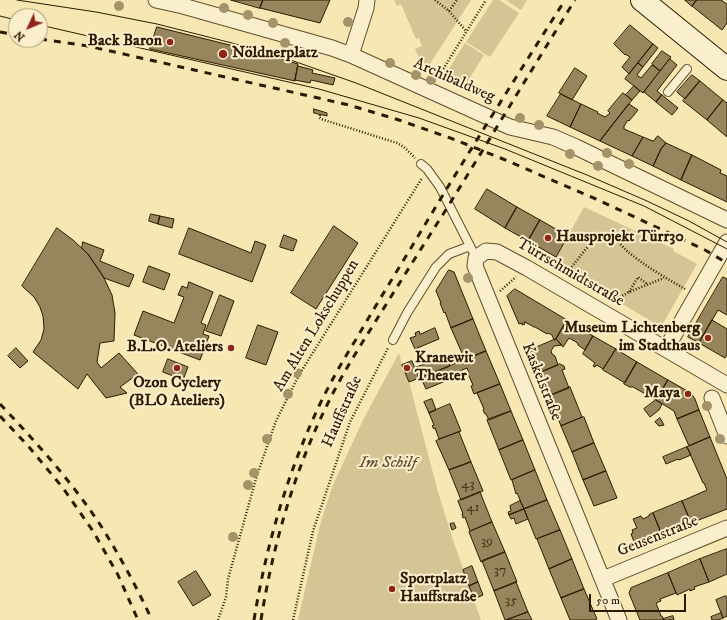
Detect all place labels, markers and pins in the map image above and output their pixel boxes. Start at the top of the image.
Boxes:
place label: Back Baron [88,32,162,52]
marker: Back Baron [165,37,175,47]
place label: Nöldnerplatz [232,44,318,64]
marker: Nöldnerplatz [217,48,229,60]
place label: Hausprojekt Türr30 [556,228,684,248]
marker: Hausprojekt Türr30 [543,233,553,243]
place label: Museum Lichtenberg im Stadthaus [564,319,700,357]
marker: Museum Lichtenberg im Stadthaus [703,333,713,343]
place label: B.L.O. Ateliers [127,338,223,358]
marker: B.L.O. Ateliers [226,343,236,353]
place label: Kranewit Theater [415,349,473,387]
marker: Ozon Cyclery (BLO Ateliers) [172,363,182,373]
marker: Kranewit Theater [402,363,412,373]
place label: Ozon Cyclery (BLO Ateliers) [129,374,225,412]
place label: Maya [644,384,680,404]
marker: Maya [683,389,693,399]
place label: Sportplatz Hauffstraße [400,570,476,608]
marker: Sportplatz Hauffstraße [387,584,397,594]

